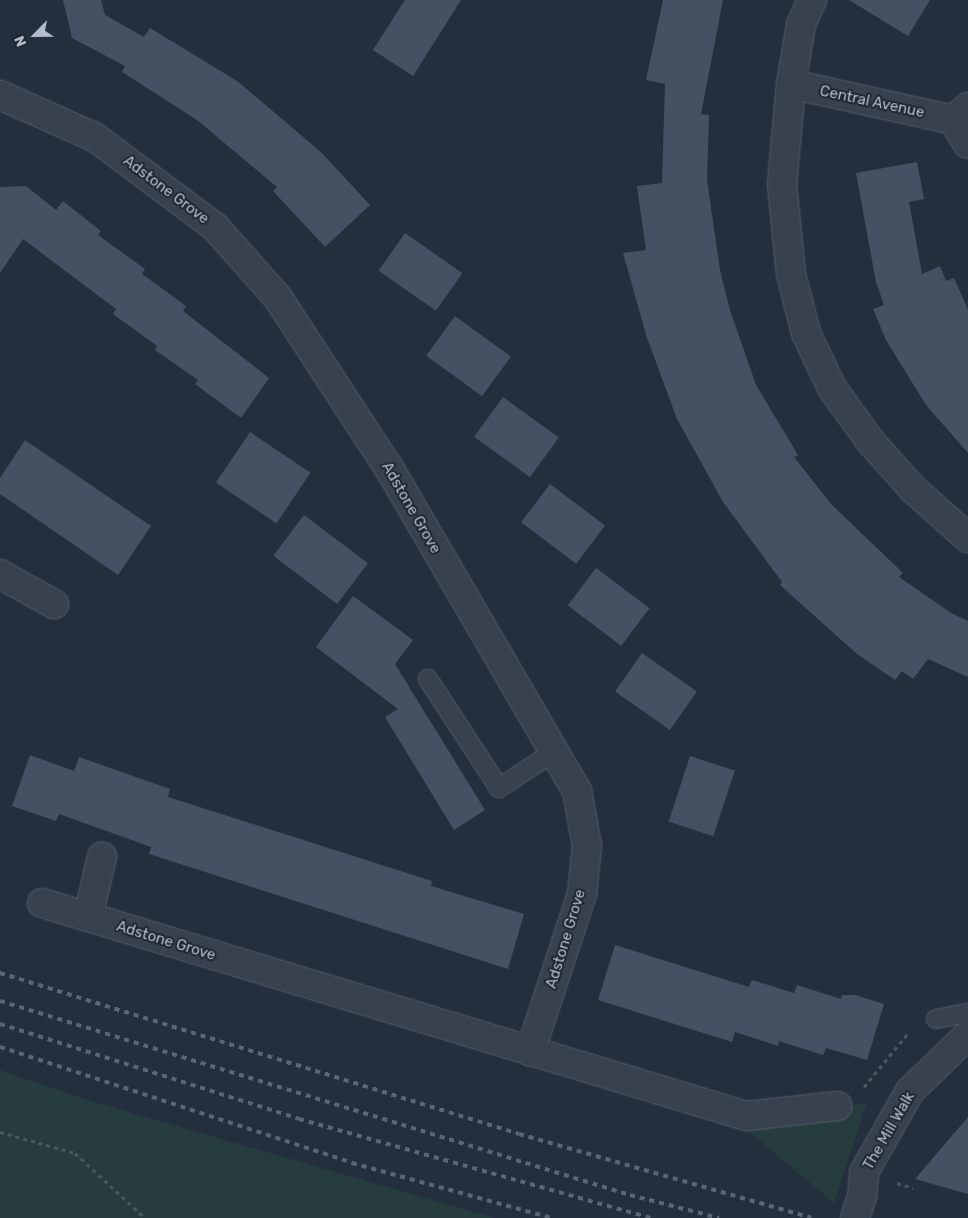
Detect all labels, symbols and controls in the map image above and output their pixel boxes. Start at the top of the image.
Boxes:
north arrow [10,10,60,60]
text: N [11,33,31,49]
street label: Central Avenue [818,82,926,122]
street label: Adstone Grove [120,152,212,228]
street label: Adstone Grove [378,459,444,557]
street label: Adstone Grove [542,887,590,991]
street label: Adstone Grove [114,917,218,965]
street label: The Mill Walk [859,1089,919,1173]

